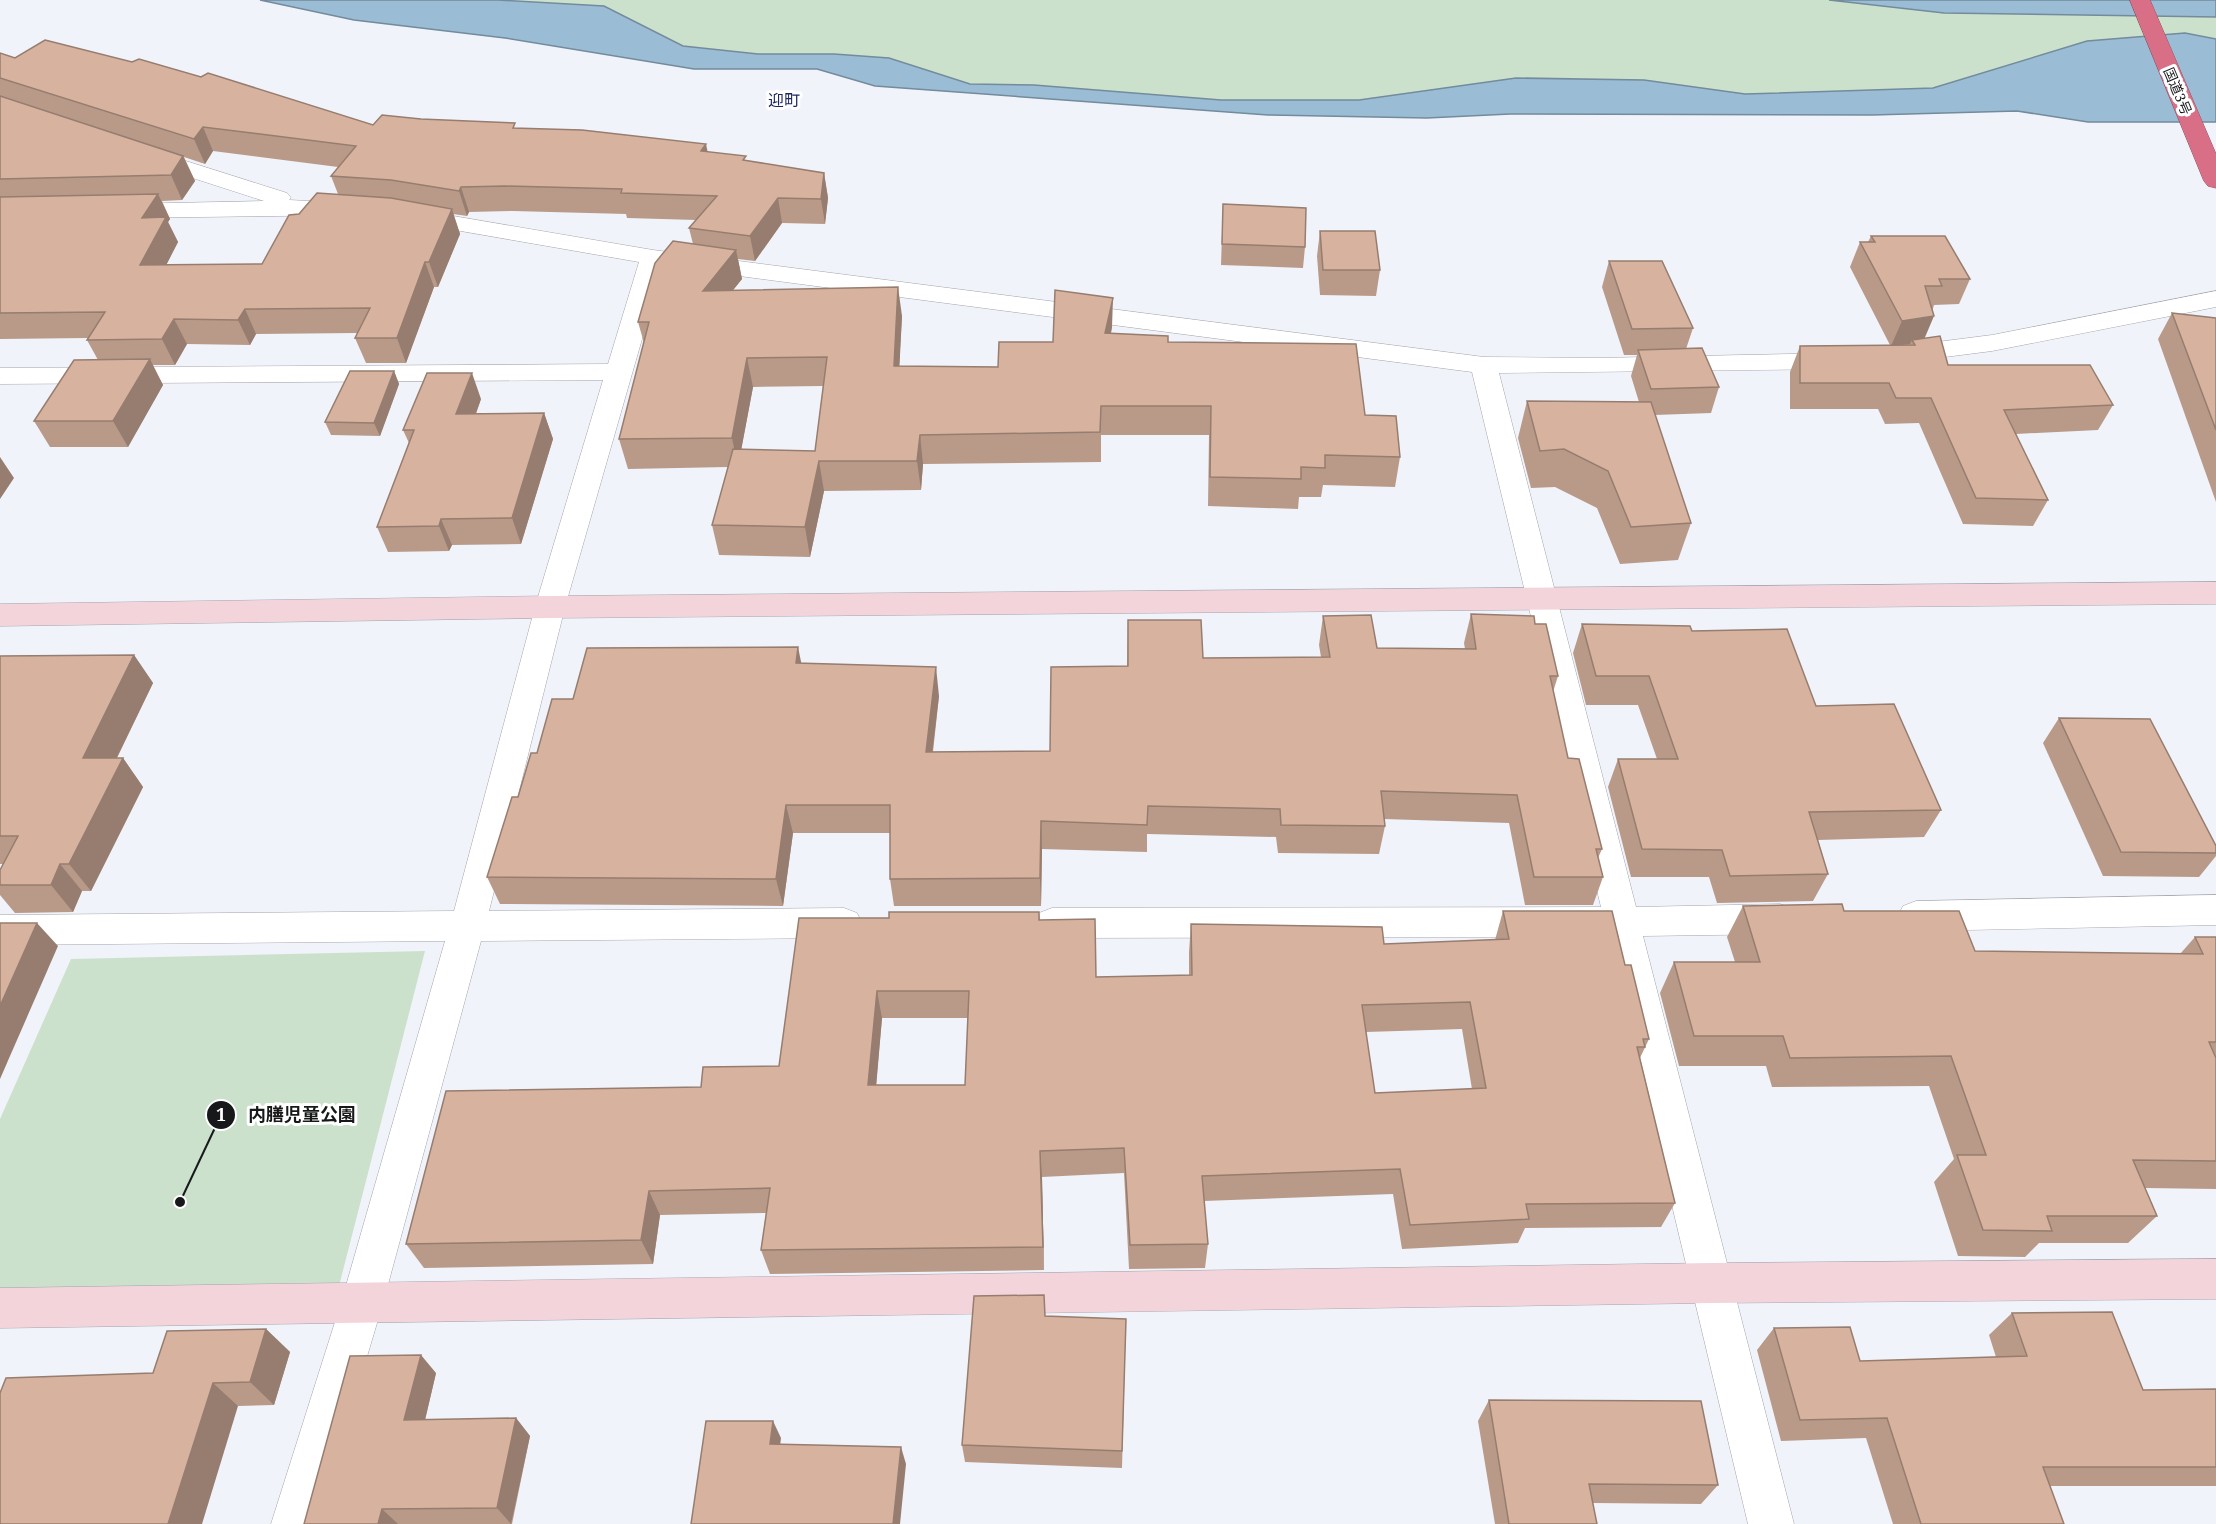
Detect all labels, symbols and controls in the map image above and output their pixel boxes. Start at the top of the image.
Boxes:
street label: 国道3号 [2160,64,2196,118]
district label: 迎町 [768,89,800,111]
callout: 内膳児童公園 [206,1097,368,1133]
text: 1 [216,1102,226,1126]
text: 内膳児童公園 [248,1102,356,1126]

